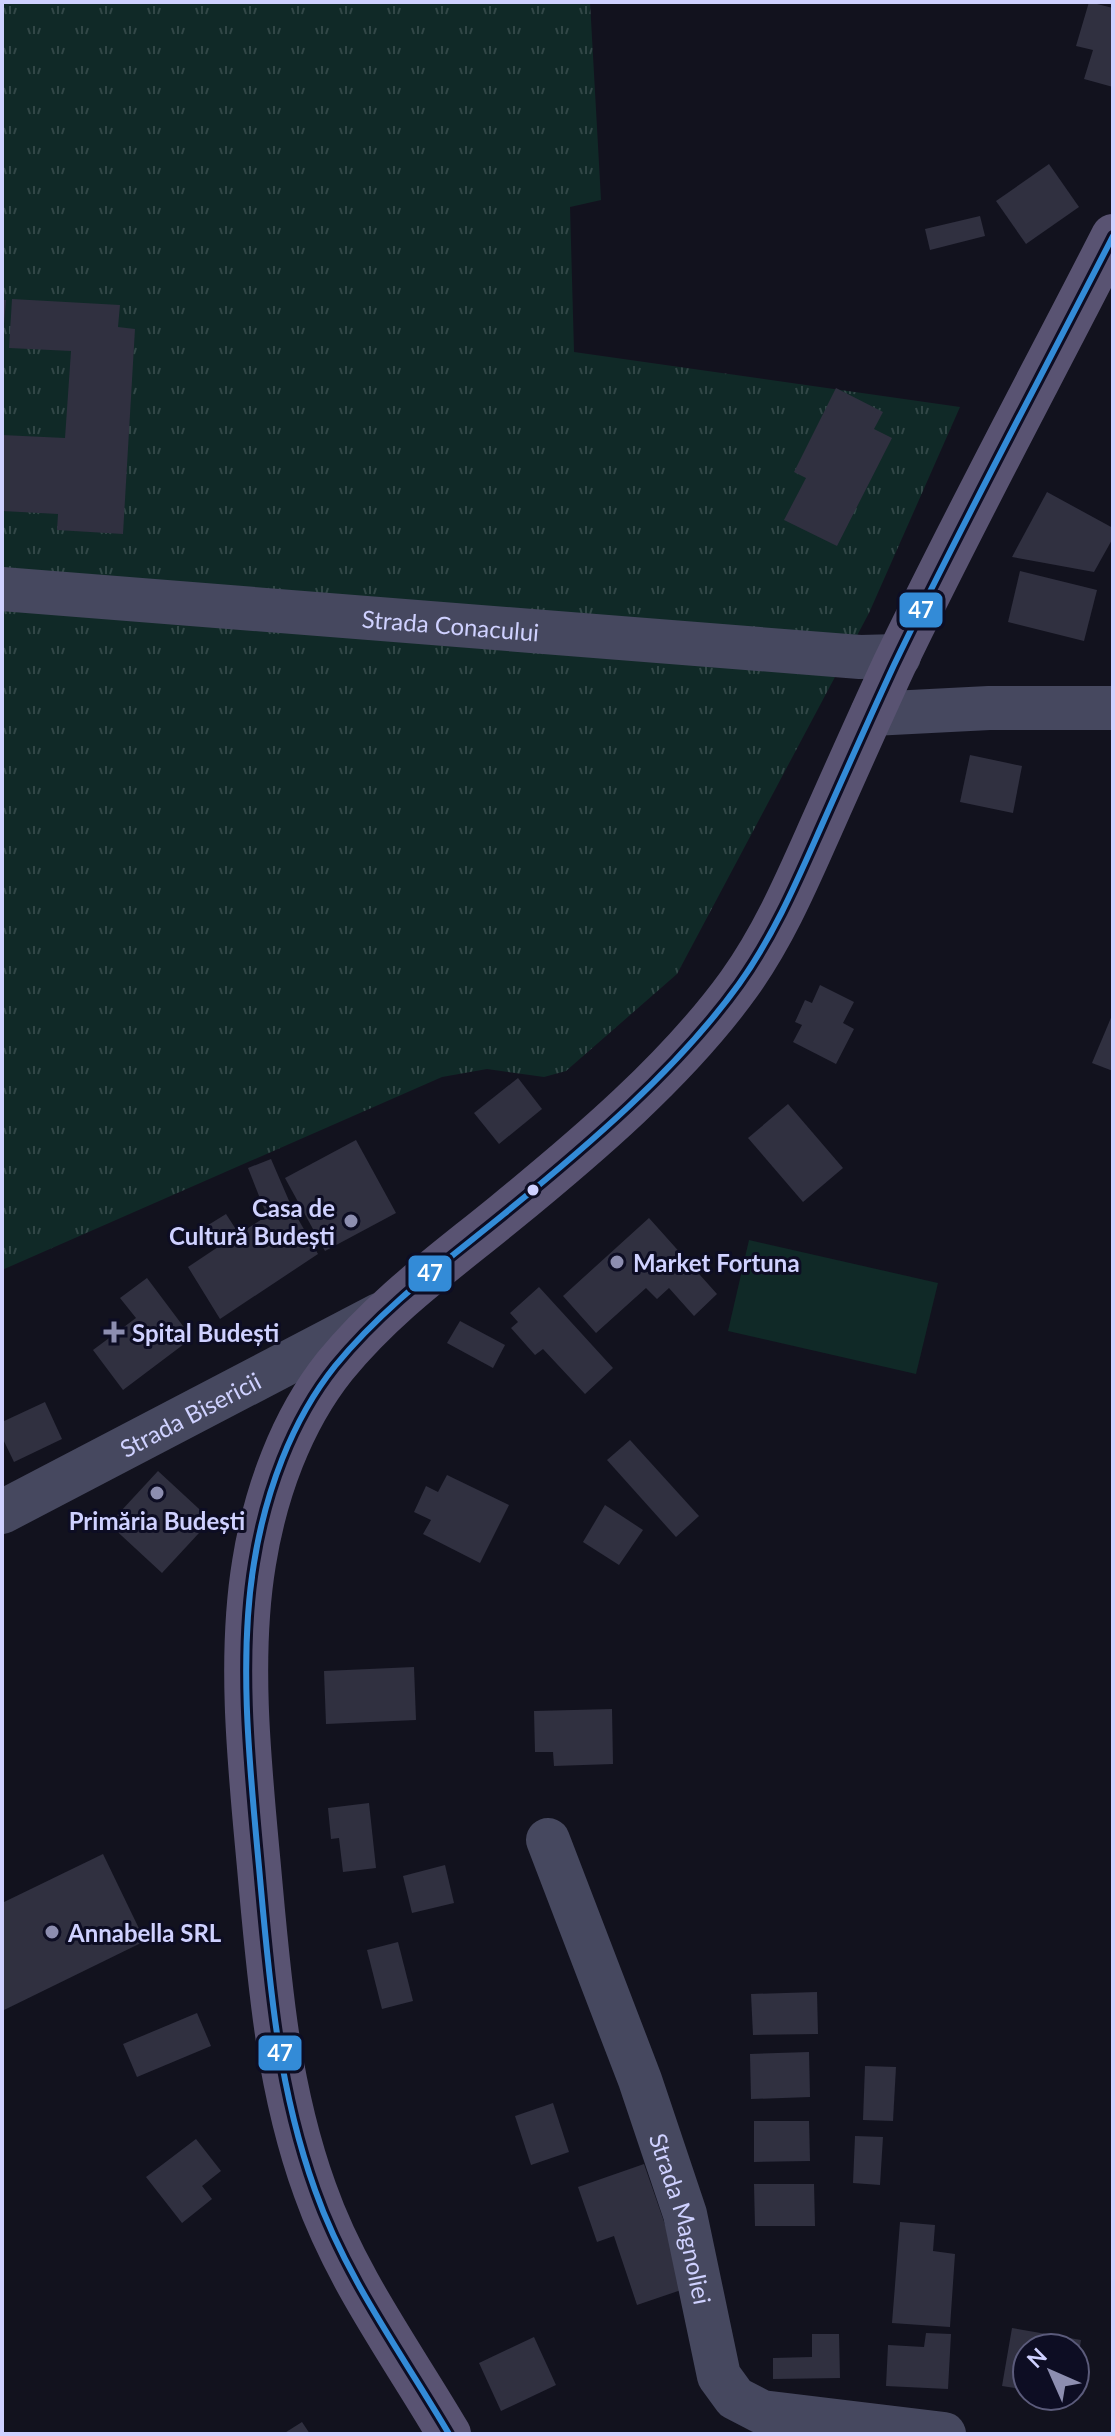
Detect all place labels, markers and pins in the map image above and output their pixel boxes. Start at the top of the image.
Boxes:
unlabelled marker [525,1182,541,1198]
place label: Casa de Cultură Budești [169,1193,335,1250]
marker: Casa de Cultură Budești [342,1212,360,1230]
place label: Market Fortuna [633,1248,800,1277]
marker: Market Fortuna [608,1253,626,1271]
place label: Spital Budești [132,1318,279,1347]
marker: Spital Budești [103,1321,125,1343]
marker: Primăria Budești [148,1484,166,1502]
place label: Primăria Budești [69,1506,245,1535]
place label: Annabella SRL [67,1918,222,1947]
marker: Annabella SRL [43,1923,61,1941]

